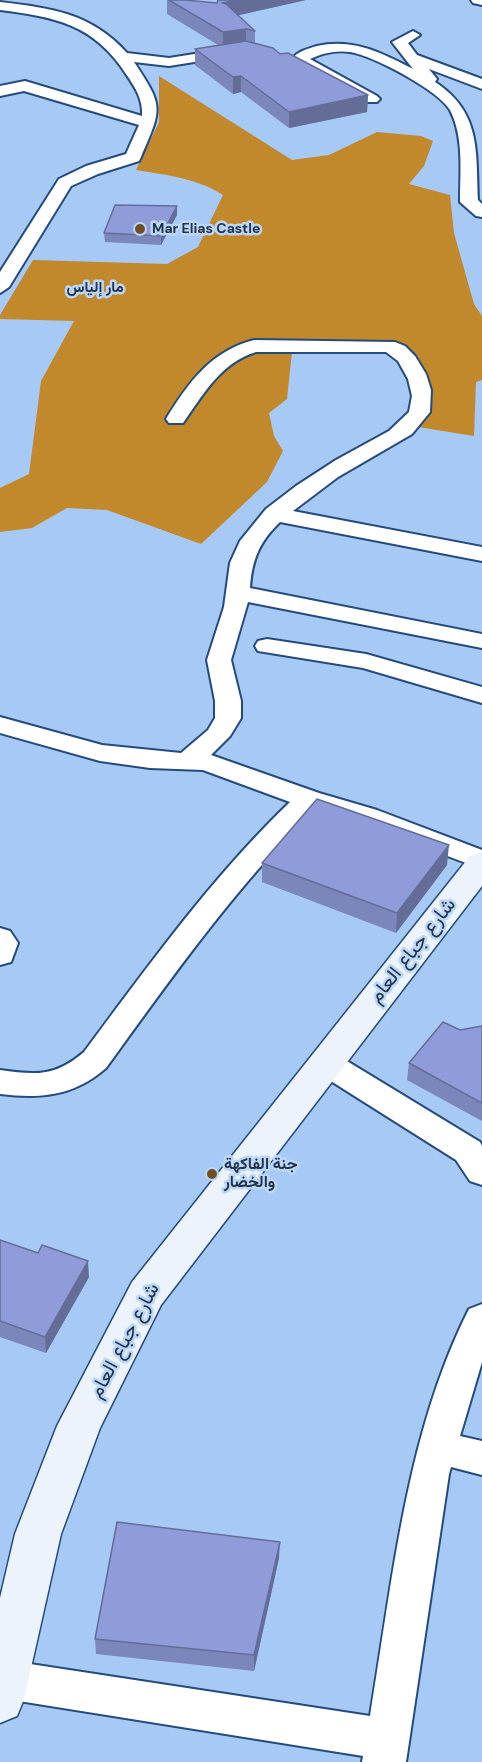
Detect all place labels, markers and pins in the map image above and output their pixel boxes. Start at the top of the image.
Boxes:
place label: Mar Elias Castle [152,221,260,237]
marker: Mar Elias Castle [133,222,147,236]
place label: جنة الفاكهة والخضار [224,1155,298,1193]
marker: جنة الفاكهة والخضار [205,1167,219,1181]

